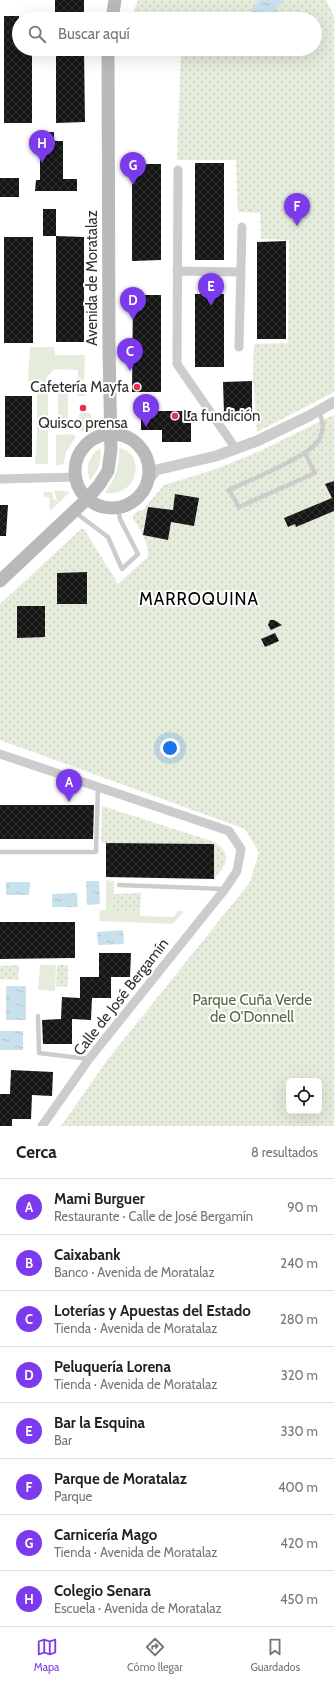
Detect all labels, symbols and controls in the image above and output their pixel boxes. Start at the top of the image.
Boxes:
search box [12,12,322,56]
icon: search [26,23,48,45]
text: Buscar aquí [58,25,130,43]
pin: H [29,130,55,163]
pin: G [120,152,146,185]
pin: F [284,193,310,226]
street label: Avenida de Moratalaz [83,210,101,346]
pin: E [198,273,224,306]
pin: D [120,287,146,320]
pin: C [117,338,143,371]
place label: Cafetería Mayfa [30,378,130,396]
marker: Cafetería Mayfa [132,382,142,392]
pin: B [133,394,159,427]
marker: Quisco prensa [78,403,88,413]
place label: La fundición [183,407,260,425]
marker: La fundición [170,411,180,421]
place label: Quisco prensa [38,414,129,432]
district label: MARROQUINA [139,589,259,609]
your location [160,738,180,758]
pin: A [56,769,82,802]
street label: Calle de José Bergamín [70,935,172,1059]
park label: Parque Cuña Verde de O'Donnell [192,991,312,1026]
map controls [286,1078,322,1114]
button: locate [286,1078,322,1114]
text: Cerca [16,1142,57,1162]
text: 8 resultados [251,1144,318,1160]
text: Mami Burguer [54,1190,145,1208]
text: A [25,1199,33,1215]
text: 90 m [287,1199,318,1215]
text: Restaurante · Calle de José Bergamín [54,1208,253,1224]
text: Caixabank [54,1246,121,1264]
text: B [25,1255,33,1271]
text: 240 m [280,1255,318,1271]
text: Banco · Avenida de Moratalaz [54,1264,215,1280]
text: Loterías y Apuestas del Estado [54,1302,251,1320]
text: C [25,1311,33,1327]
text: 280 m [280,1311,318,1327]
text: Tienda · Avenida de Moratalaz [54,1320,217,1336]
text: Peluquería Lorena [54,1358,171,1376]
text: D [24,1367,34,1383]
text: 320 m [281,1367,318,1383]
text: Tienda · Avenida de Moratalaz [54,1376,217,1392]
text: Bar la Esquina [54,1414,145,1432]
text: E [25,1423,33,1439]
text: 330 m [281,1423,318,1439]
text: Bar [54,1432,72,1448]
text: Parque de Moratalaz [54,1470,187,1488]
text: F [26,1479,32,1495]
text: 400 m [278,1479,318,1495]
text: Parque [54,1488,92,1504]
text: Carnicería Mago [54,1526,157,1544]
text: G [25,1535,33,1551]
text: 420 m [280,1535,318,1551]
text: Tienda · Avenida de Moratalaz [54,1544,217,1560]
text: Colegio Senara [54,1582,151,1600]
text: H [24,1591,34,1607]
text: 450 m [280,1591,318,1607]
text: Escuela · Avenida de Moratalaz [54,1600,222,1616]
tab: Mapa [34,1636,59,1674]
tab: Cómo llegar [127,1636,183,1674]
tab: Guardados [250,1636,300,1674]

